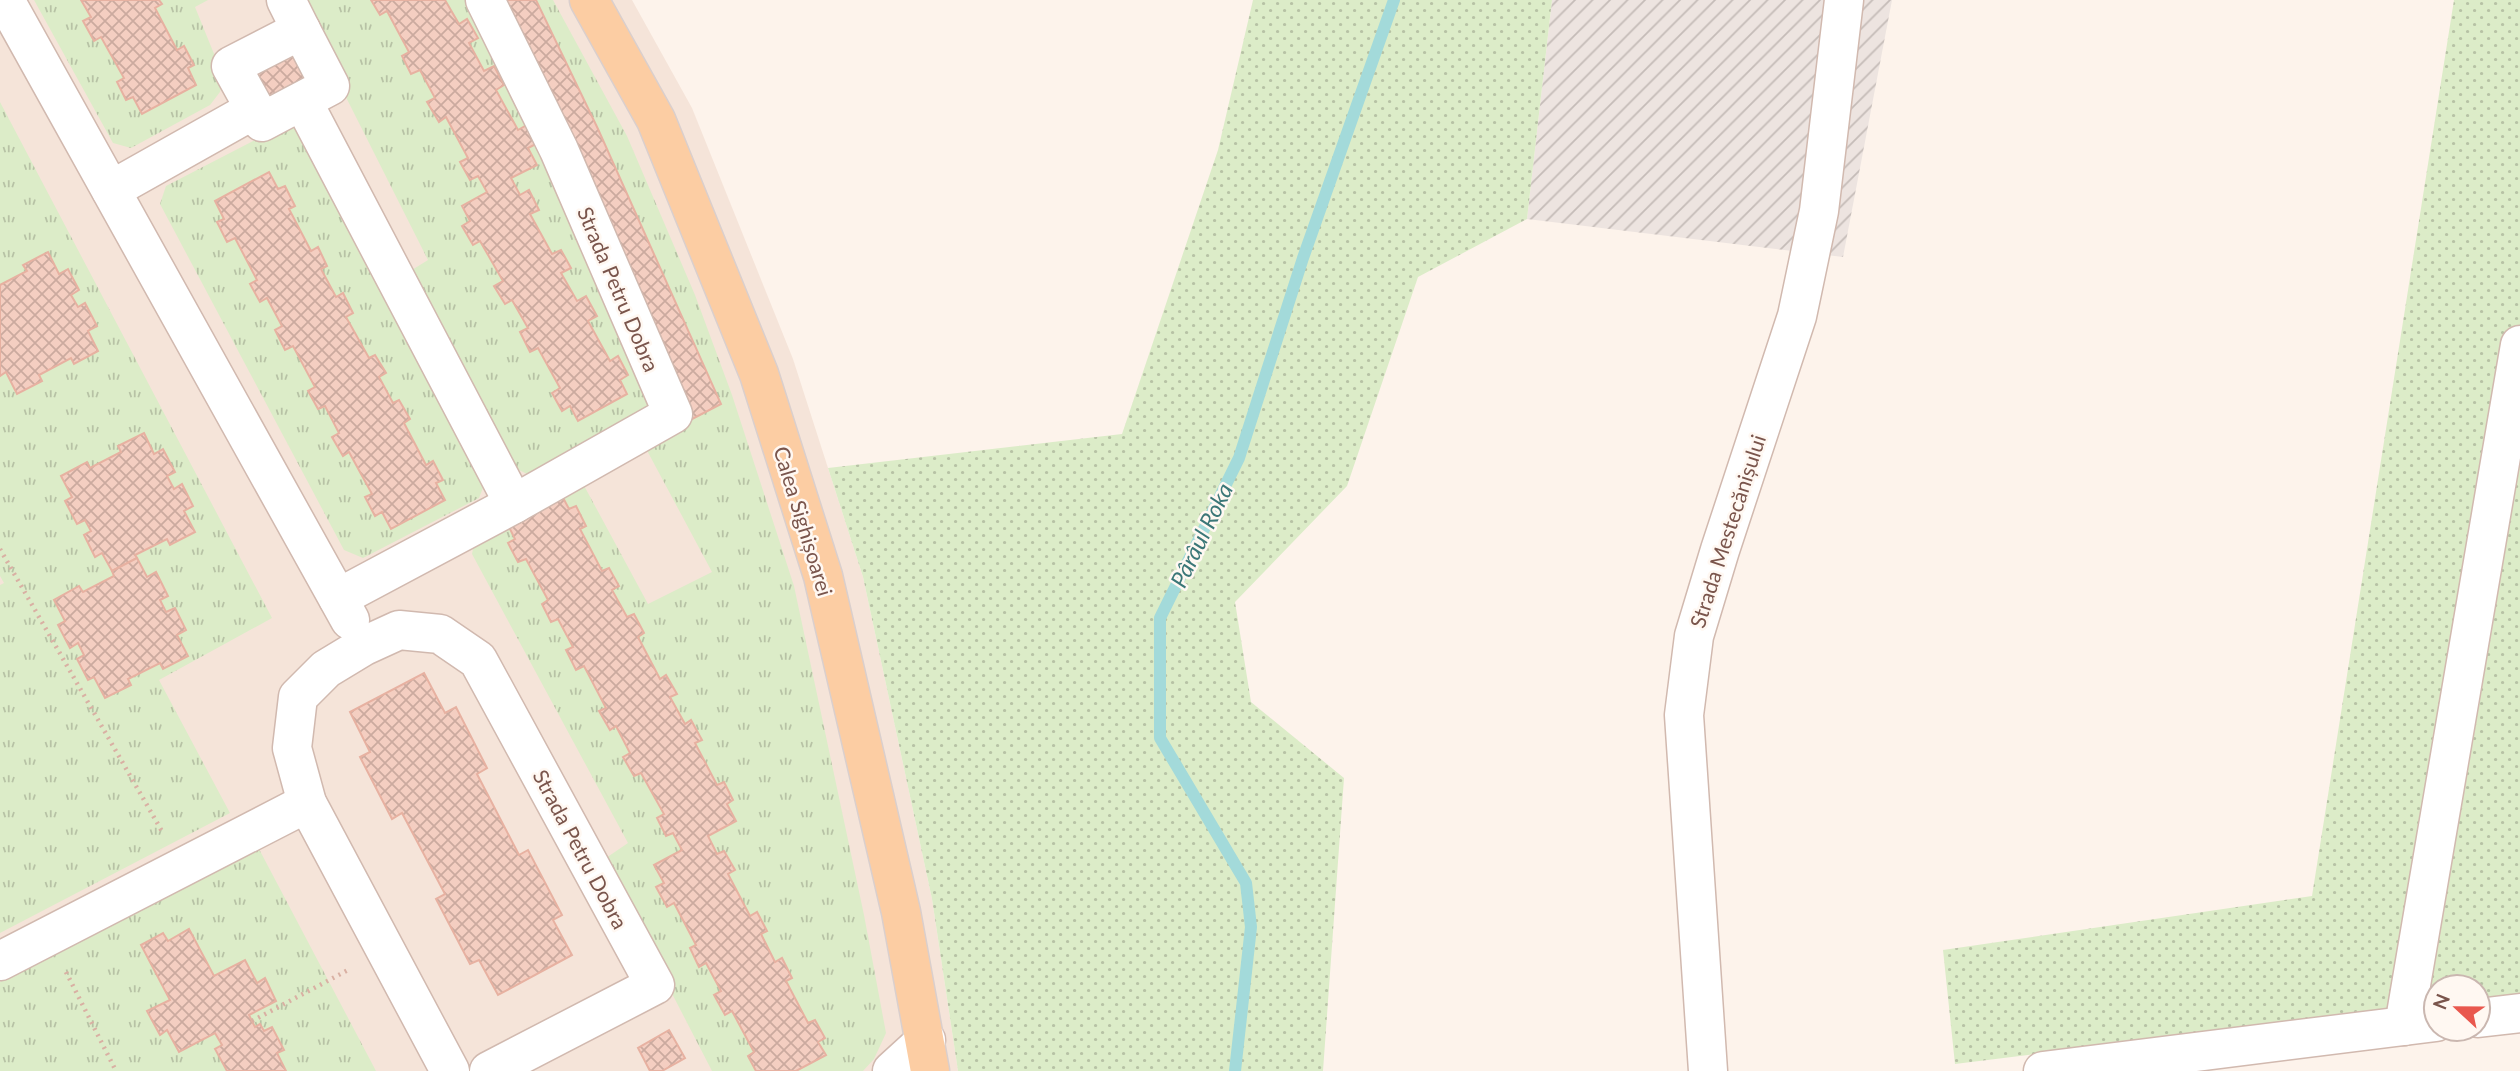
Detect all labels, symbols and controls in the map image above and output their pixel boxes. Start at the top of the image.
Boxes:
street label: Strada Petru Dobra [573,203,665,375]
street label: Strada Mestecănișului [1684,431,1770,631]
street label: Calea Sighișoarei [769,443,839,599]
water label: Pârâul Roka [1164,478,1238,592]
street label: Strada Petru Dobra [528,765,634,933]
north arrow [2422,973,2492,1043]
text: N [2427,990,2454,1013]

